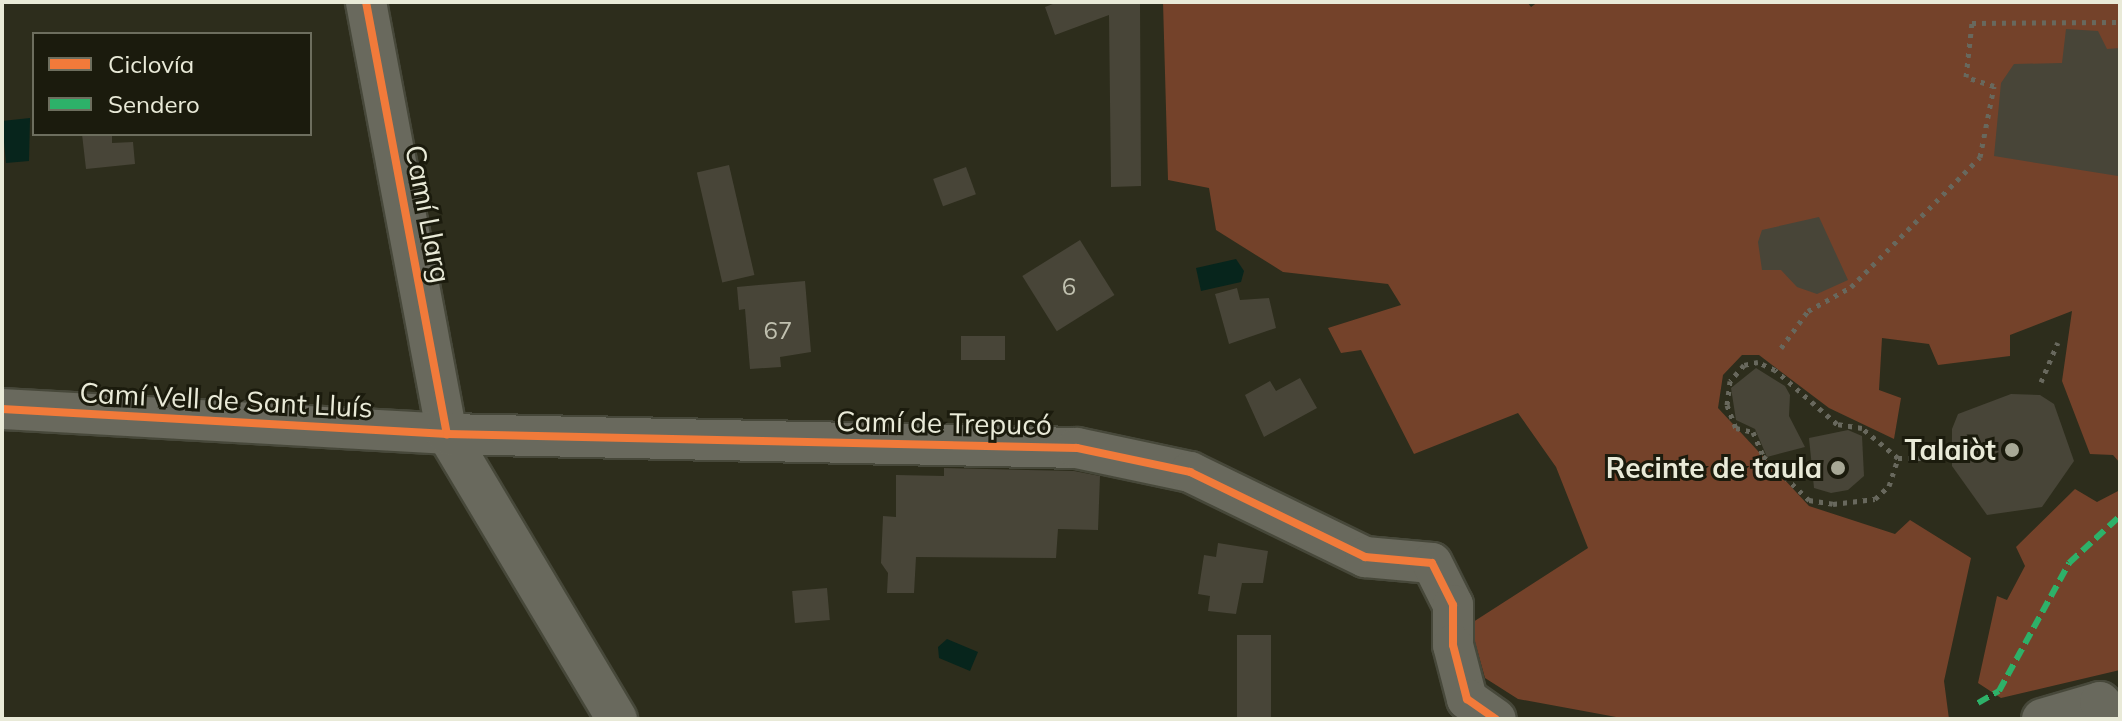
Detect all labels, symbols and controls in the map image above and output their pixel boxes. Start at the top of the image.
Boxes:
legend [32,32,312,136]
text: Ciclovía [108,49,194,79]
text: Sendero [108,89,200,119]
street label: Camí Llarg [398,142,458,286]
house number: 6 [1062,273,1076,301]
house number: 67 [764,317,792,345]
street label: Camí Vell de Sant Lluís [79,376,373,424]
street label: Camí de Trepucó [836,404,1052,442]
place label: Talaiòt [1904,433,1996,467]
marker: Talaiòt [2003,441,2021,459]
place label: Recinte de taula [1606,451,1822,485]
marker: Recinte de taula [1829,459,1847,477]

